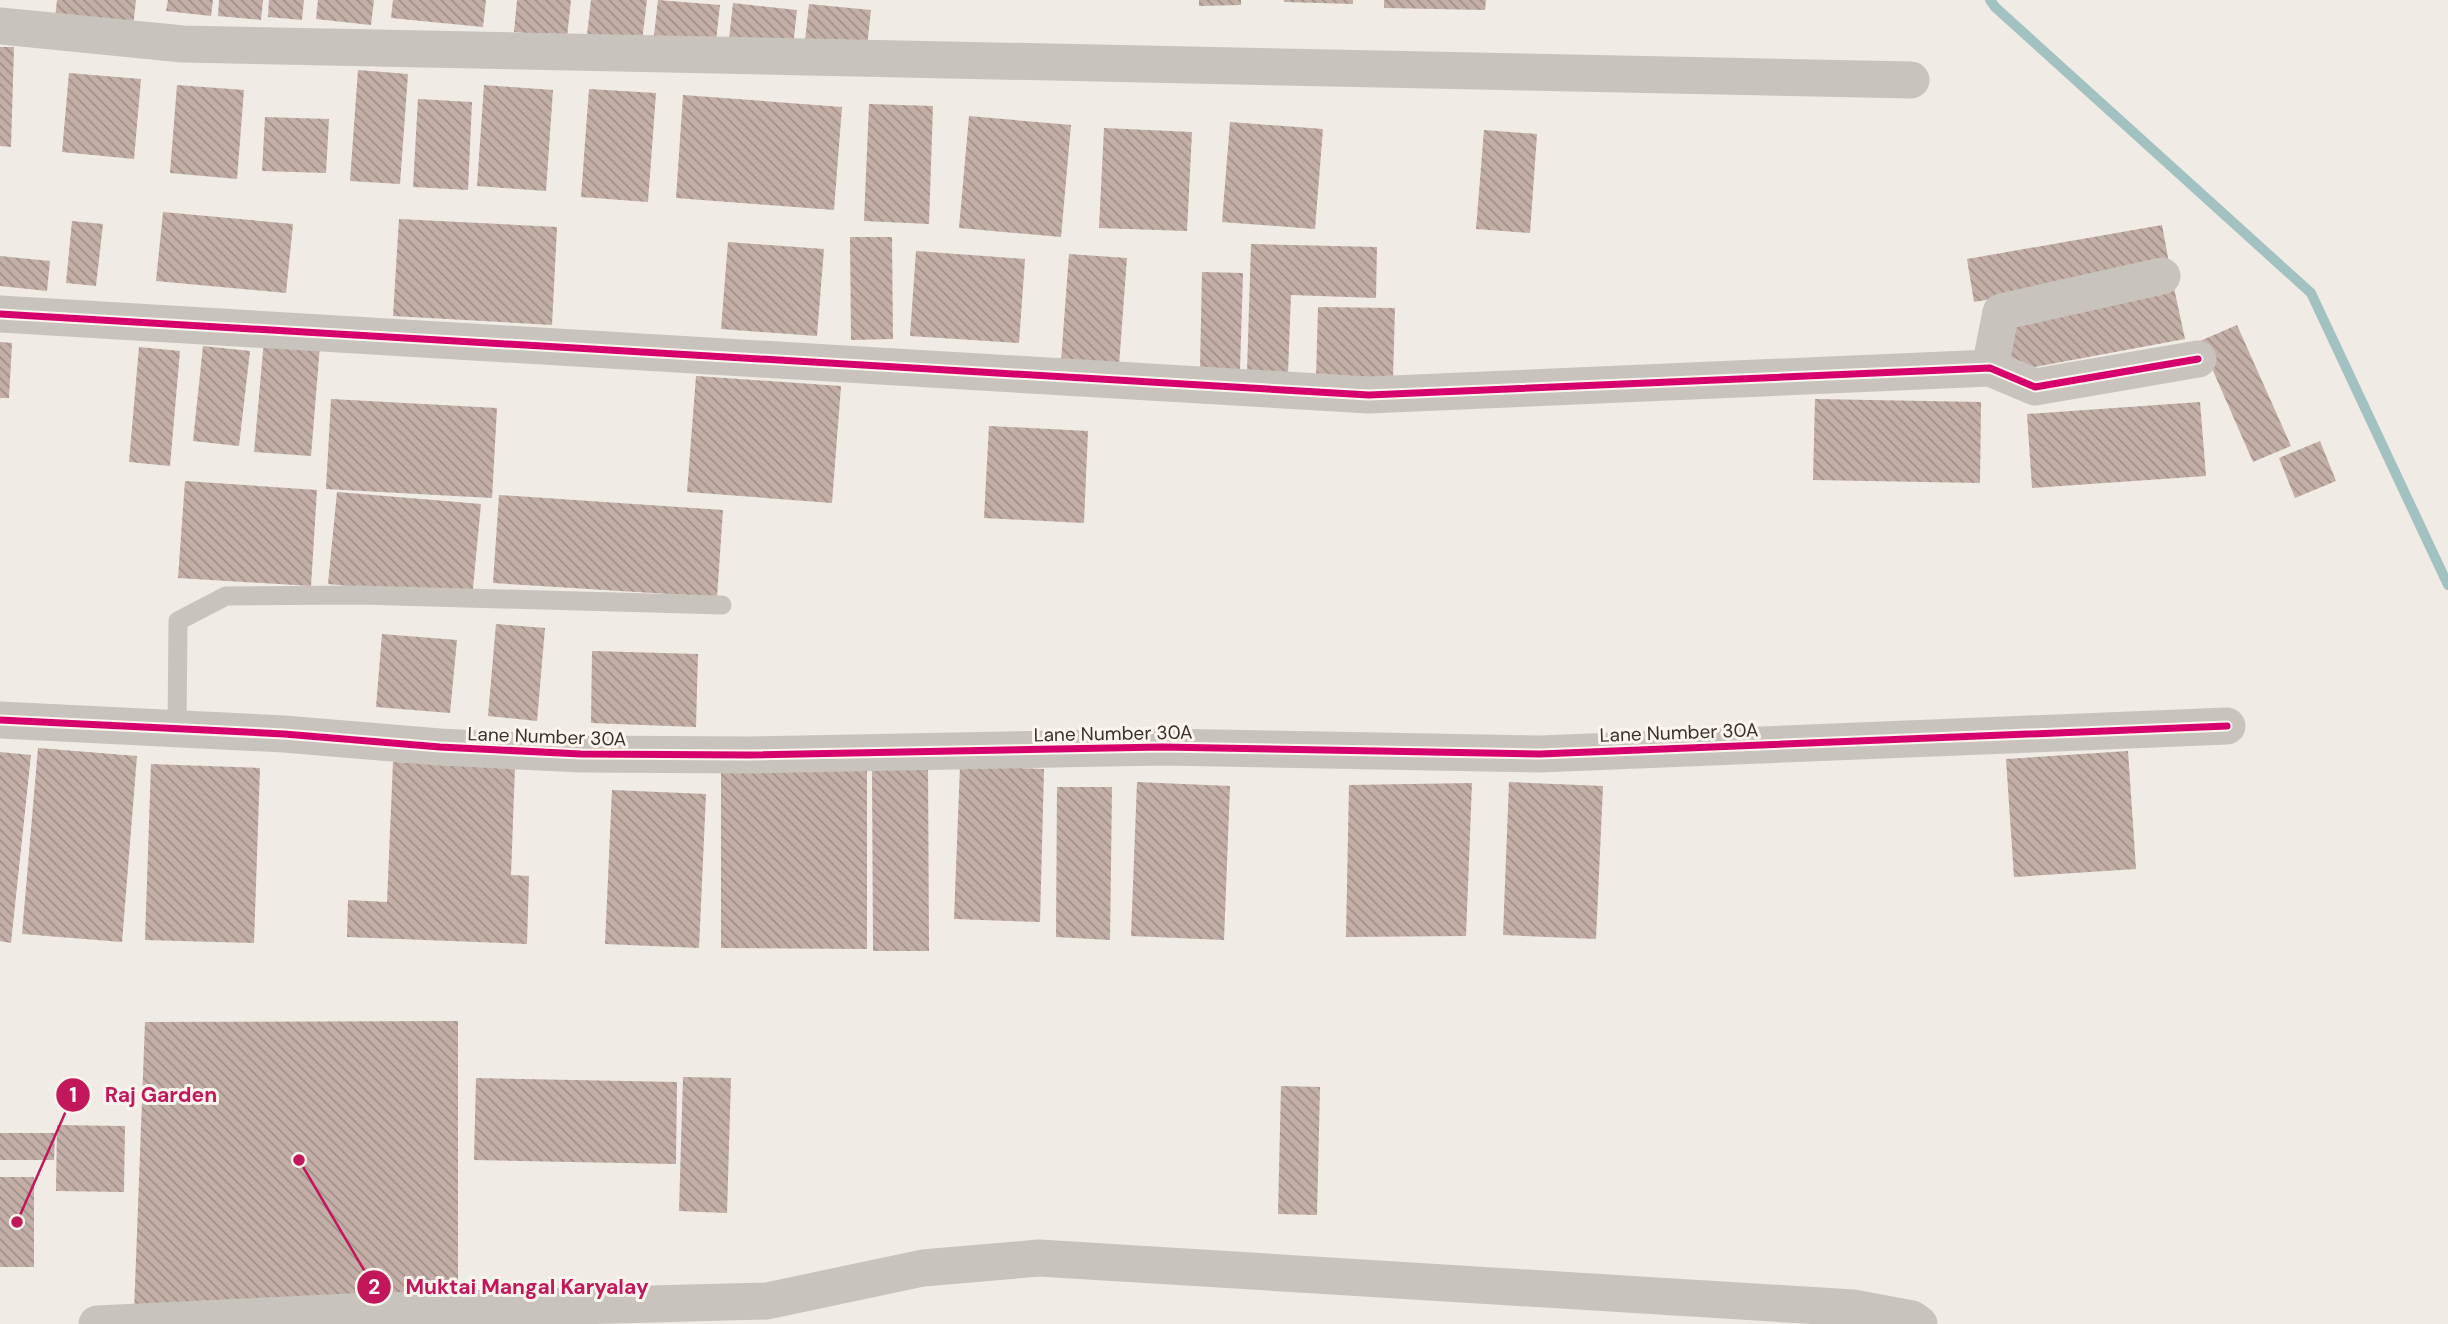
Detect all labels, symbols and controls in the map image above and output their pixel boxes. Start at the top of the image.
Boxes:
street label: Lane Number 30A [1599,717,1759,748]
street label: Lane Number 30A [1033,720,1193,747]
street label: Lane Number 30A [467,721,627,752]
callout: Raj Garden [56,1074,231,1116]
text: 1 [69,1081,77,1109]
text: Raj Garden [105,1081,217,1109]
callout: Muktai Mangal Karyalay [356,1266,662,1308]
text: 2 [368,1273,380,1301]
text: Muktai Mangal Karyalay [405,1273,649,1301]

